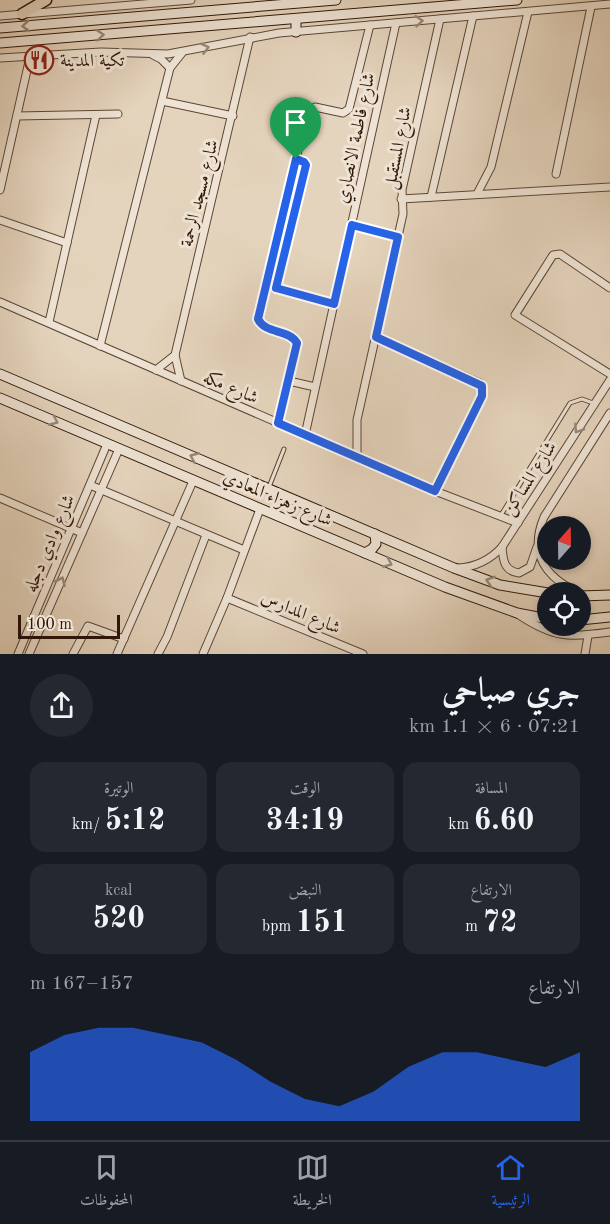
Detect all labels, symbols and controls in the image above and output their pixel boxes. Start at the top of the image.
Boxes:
one-way arrow [414,15,423,28]
one-way arrow [22,19,31,32]
one-way arrow [96,29,105,42]
one-way arrow [199,42,209,55]
restaurant icon: تكية المدينة [23,44,55,76]
place label: تكية المدينة [60,51,125,72]
street label: شارع فاطمة الانصاري [333,71,384,206]
pin [270,97,321,159]
street label: شارع المستقبل [381,105,420,192]
icon: arrive [279,106,312,139]
street label: شارع مسجد الرحمة [178,138,227,250]
street label: شارع مكه [199,367,261,412]
one-way arrow [47,414,58,426]
one-way arrow [575,423,586,434]
street label: شارع المساكن [499,438,564,521]
one-way arrow [190,452,201,464]
street label: شارع زهراء المعادي [219,468,335,535]
street label: شارع وادي دجله [21,492,83,597]
north arrow [537,516,591,570]
map controls [537,516,591,636]
one-way arrow [382,556,393,568]
one-way arrow [54,576,66,587]
one-way arrow [485,576,496,589]
button: locate [537,582,591,636]
street label: شارع المدارس [256,588,343,642]
scale bar [18,612,120,640]
text: 100 m [27,617,72,633]
button: share [30,674,93,737]
text: جري صباحي [442,676,580,709]
text: 07:21 · 6 × 1.1 km [409,717,580,737]
text: الوتيرة [104,781,133,797]
text: الوقت [290,781,320,797]
text: المسافة [475,781,508,797]
text: 5:12 [105,806,165,836]
text: 34:19 [266,806,344,836]
text: 6.60 [474,806,534,836]
text: /km [72,817,105,833]
text: km [448,817,474,833]
text: kcal [105,883,132,899]
text: النبض [289,883,322,899]
text: الارتفاع [471,883,512,899]
text: 520 [93,904,145,934]
text: 151 [296,908,348,938]
text: 72 [483,908,517,938]
text: bpm [262,919,296,935]
text: m [465,919,483,935]
text: 157–167 m [30,974,134,994]
text: الارتفاع [528,979,580,999]
tab: المحفوظات [80,1151,133,1215]
tab: الخريطة [293,1151,332,1215]
tab: الرئيسية [492,1151,530,1215]

